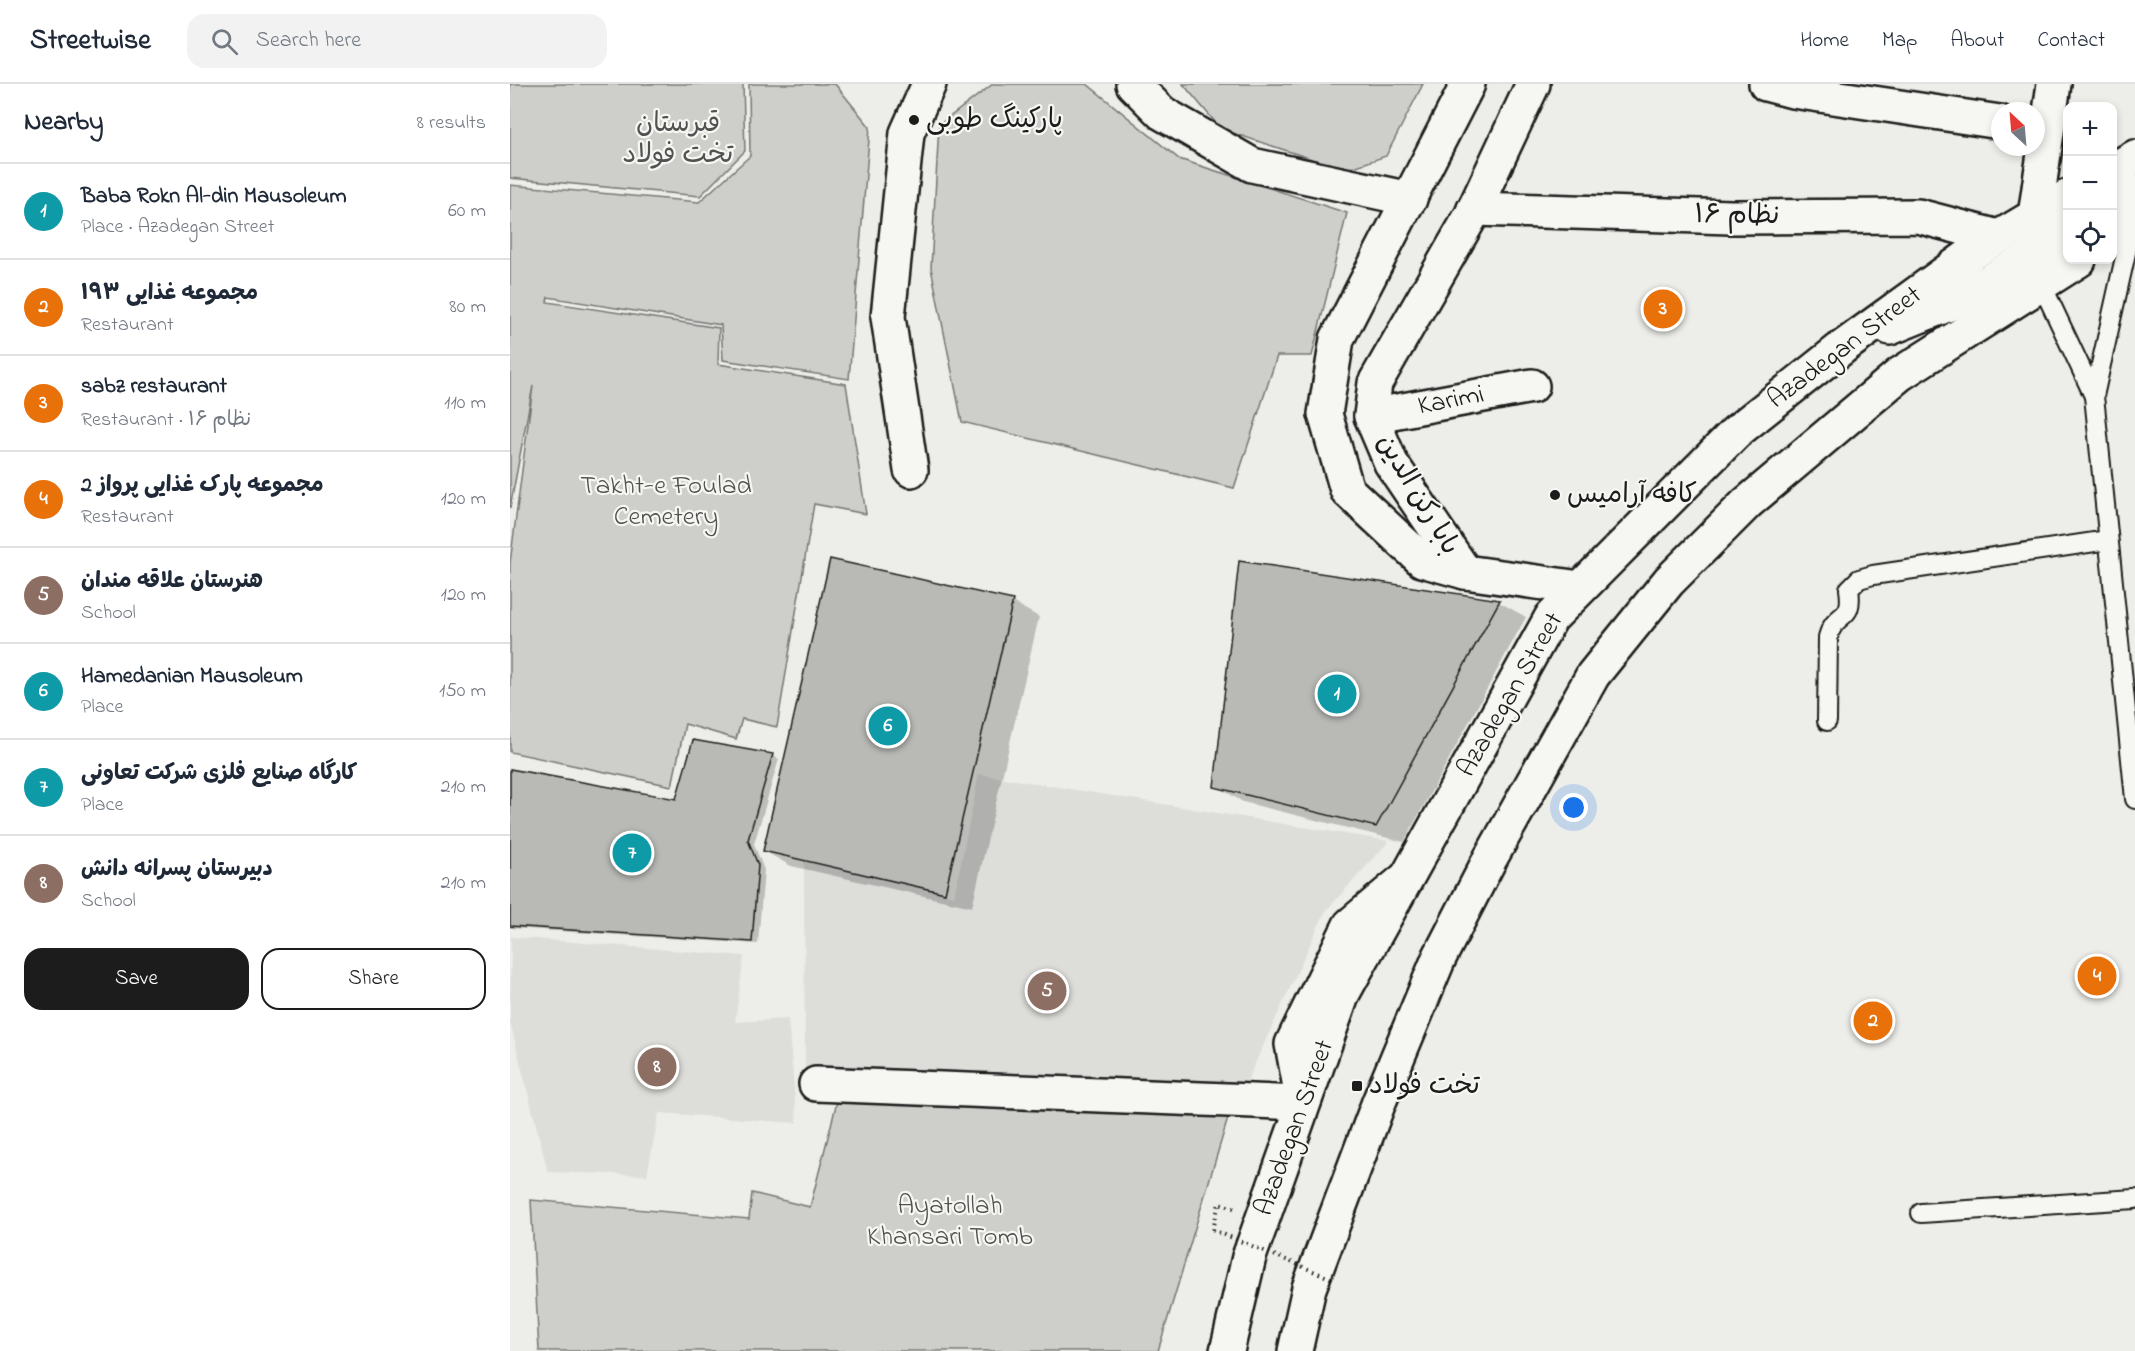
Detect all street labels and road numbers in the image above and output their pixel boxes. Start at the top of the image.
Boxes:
street label: نظام ۱۶ [1694,196,1780,236]
street label: Azadegan Street [1760,277,1930,419]
street label: Karimi [1415,375,1487,427]
street label: بابا رکن الدین [1366,427,1468,563]
street label: Azadegan Street [1448,605,1574,785]
street label: Azadegan Street [1245,1035,1345,1221]

